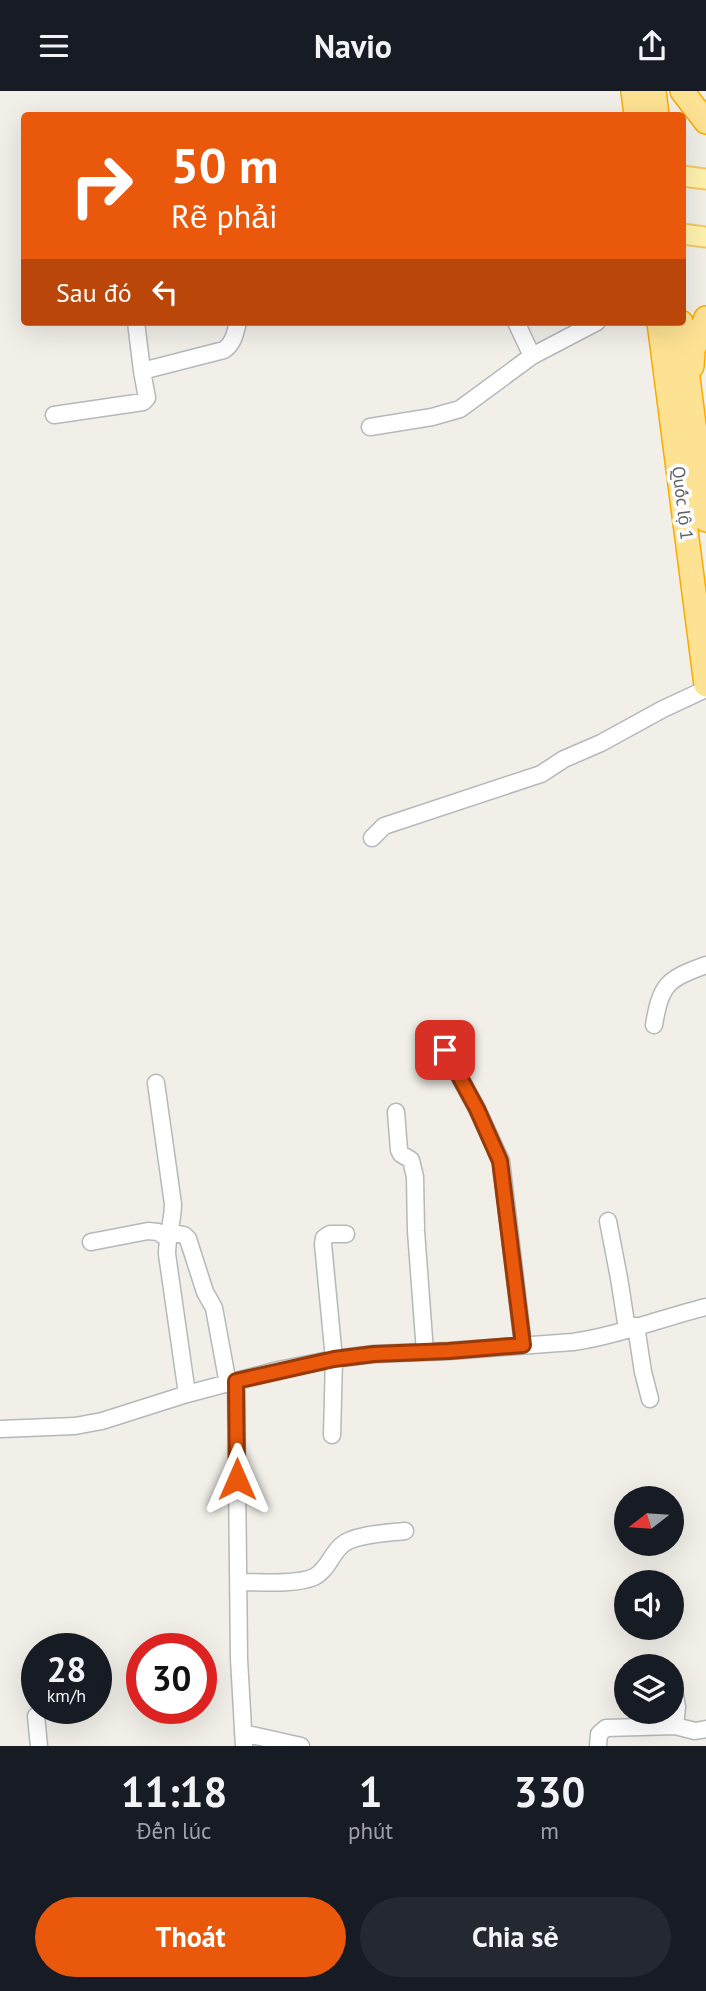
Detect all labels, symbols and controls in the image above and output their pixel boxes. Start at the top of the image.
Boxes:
text: Navio [314,25,392,67]
icon: menu [35,27,73,65]
icon: share [633,27,671,65]
text: 50 m [171,133,278,197]
icon: right [56,140,147,231]
text: Rẽ phải [171,195,278,237]
icon: left [146,273,184,311]
text: Sau đó [56,276,132,309]
street label: Quốc lộ 1 [667,465,699,541]
pin [415,1020,475,1080]
icon: arrive [426,1031,464,1069]
position arrow [200,1442,274,1516]
north arrow [614,1486,684,1556]
map controls [614,1486,684,1724]
button: sound [614,1570,684,1640]
speed limit sign: 30 [126,1633,217,1724]
text: 28 [47,1646,86,1692]
button: layers [614,1654,684,1724]
text: km/h [47,1684,86,1707]
text: 11:18 [121,1764,227,1819]
text: 1 [359,1764,382,1819]
text: 330 [514,1764,585,1819]
text: Đến lúc [136,1816,211,1845]
text: phút [348,1816,393,1845]
text: m [540,1816,559,1845]
button: Thoát [35,1897,346,1977]
button: Chia sẻ [360,1897,671,1977]

